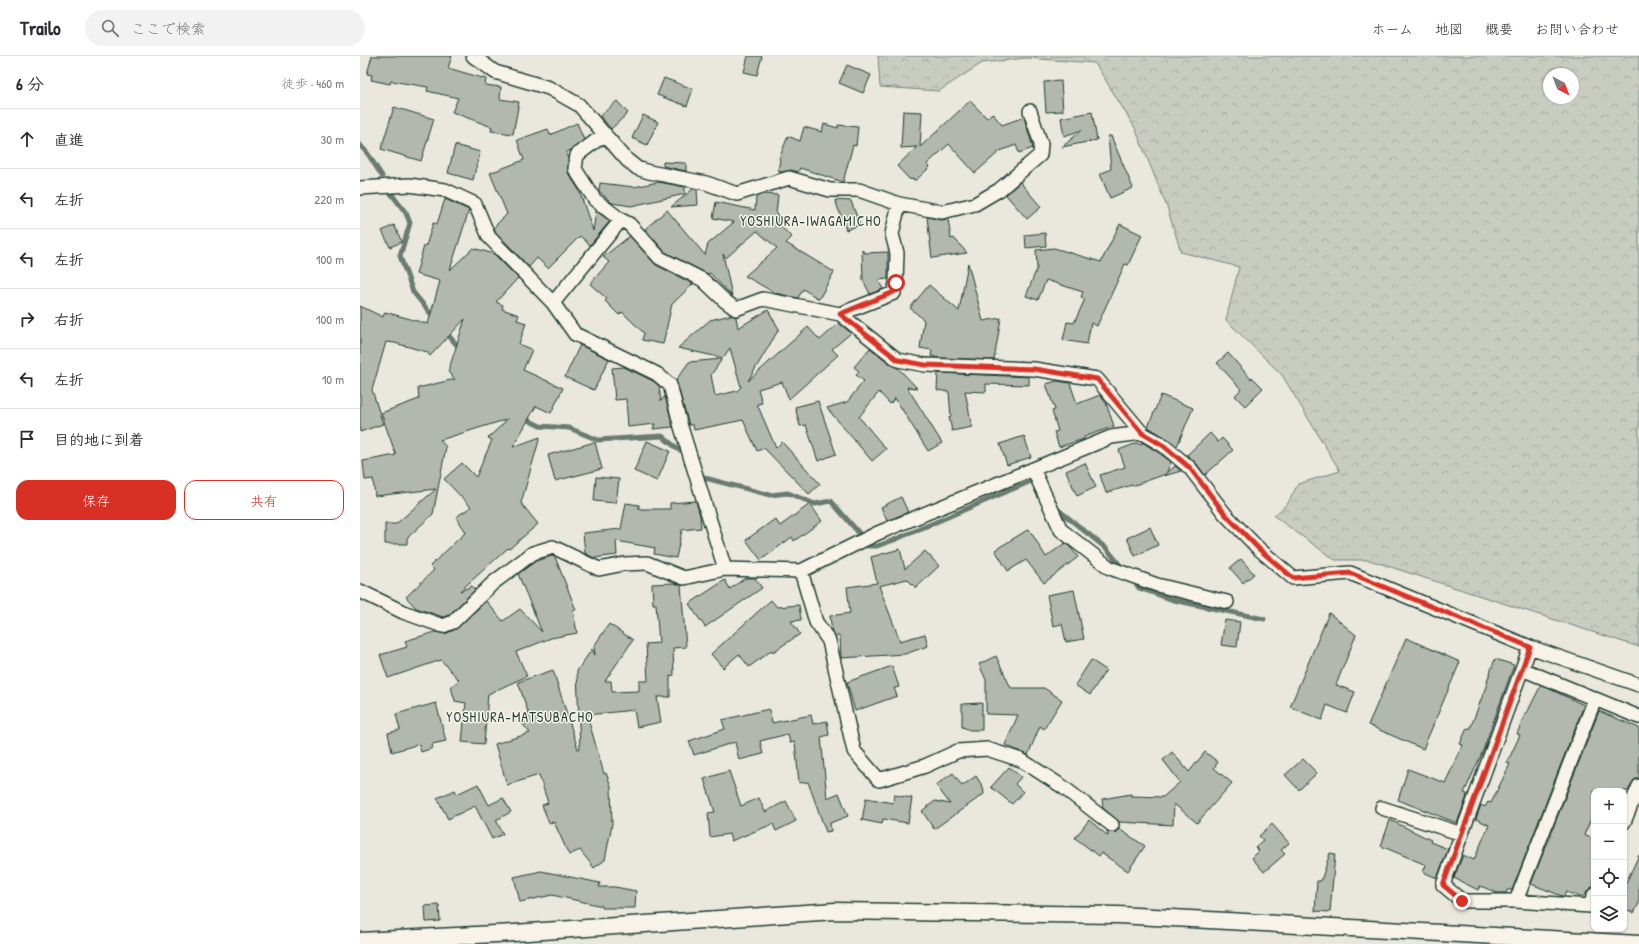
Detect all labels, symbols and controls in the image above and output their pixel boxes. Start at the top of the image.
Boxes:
search box [85,10,365,46]
text: Trailo [20,15,61,41]
icon: search [99,17,121,39]
text: ここで検索 [131,18,206,39]
text: ホーム [1372,19,1413,38]
text: 地図 [1435,19,1463,38]
text: 概要 [1485,19,1513,38]
text: お問い合わせ [1535,19,1619,38]
north arrow [1543,68,1579,104]
text: 6 分 [16,72,44,95]
text: 徒歩 · 460 m [282,74,344,92]
icon: ahead [16,128,38,150]
text: 直進 [54,129,84,150]
text: 30 m [321,130,344,148]
icon: left [16,188,38,210]
text: 左折 [54,189,84,210]
text: 220 m [314,190,344,208]
district label: YOSHIURA-IWAGAMICHO [740,211,882,230]
icon: left [16,248,38,270]
text: 左折 [54,249,84,270]
text: 100 m [316,250,344,268]
route start [887,274,905,292]
icon: right [16,308,38,330]
text: 右折 [54,309,84,330]
text: 100 m [316,310,344,328]
icon: left [16,368,38,390]
text: 左折 [54,369,84,390]
text: 10 m [322,370,344,388]
icon: arrive [16,428,38,450]
text: 目的地に到着 [54,429,144,450]
button: 保存 [16,480,176,520]
button: 共有 [184,480,344,520]
district label: YOSHIURA-MATSUBACHO [446,707,594,726]
map controls [1591,788,1627,932]
button: + [1591,788,1627,824]
button: − [1591,824,1627,860]
button: locate [1591,860,1627,896]
route end [1453,892,1471,910]
button: layers [1591,896,1627,932]

